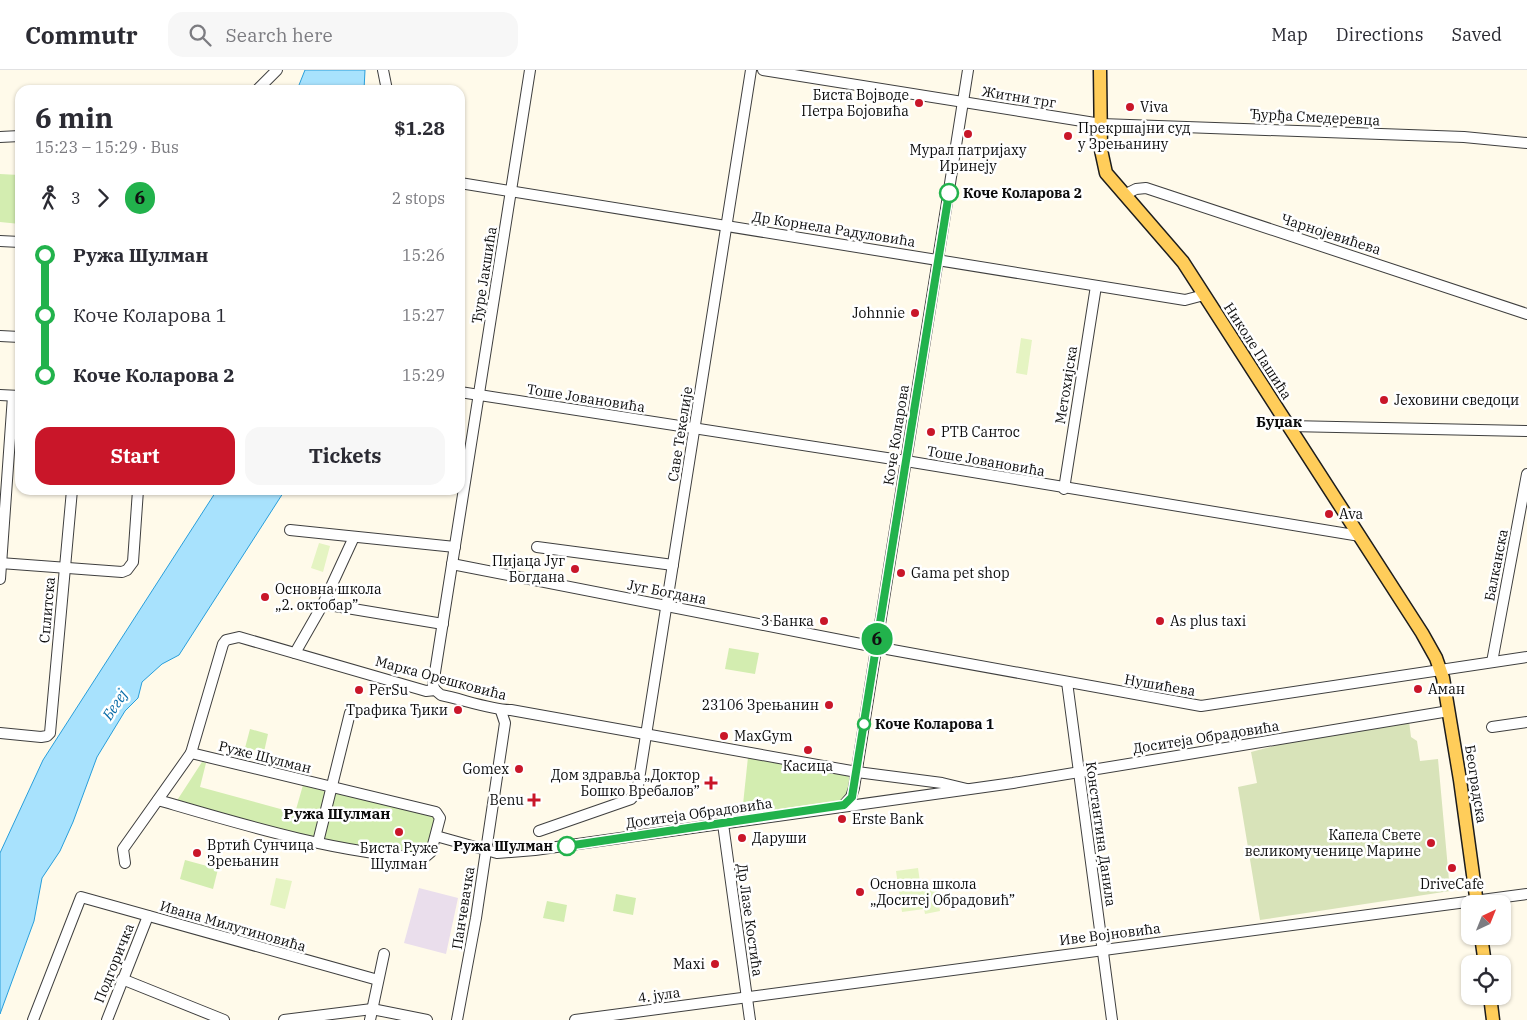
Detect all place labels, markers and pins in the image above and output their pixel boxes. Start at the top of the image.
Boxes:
place label: Биста Војводе Петра Бојовића [801,86,909,120]
marker: Биста Војводе Петра Бојовића [913,97,925,109]
place label: Viva [1140,98,1169,116]
marker: Viva [1124,101,1136,113]
place label: Прекршајни суд у Зрењанину [1078,119,1191,153]
marker: Мурал патријаху Иринеју [962,128,974,140]
marker: Прекршајни суд у Зрењанину [1062,130,1074,142]
place label: Мурал патријаху Иринеју [909,141,1027,175]
marker: Коче Коларова 2 [939,183,959,203]
place label: Коче Коларова 2 [963,184,1082,202]
place label: Johnnie [852,304,905,322]
marker: Johnnie [909,307,921,319]
place label: Јеховини сведоци [1394,391,1519,409]
marker: Јеховини сведоци [1378,394,1390,406]
place label: РТВ Сантос [941,423,1020,441]
marker: РТВ Сантос [925,426,937,438]
place label: Ava [1339,505,1364,523]
marker: Ava [1323,508,1335,520]
place label: Пијаца Југ Богдана [492,552,565,586]
marker: Пијаца Југ Богдана [569,563,581,575]
place label: Gama pet shop [911,564,1010,582]
marker: Gama pet shop [895,567,907,579]
place label: Основна школа „2. октобар” [275,580,382,614]
marker: Основна школа „2. октобар” [259,591,271,603]
place label: 3 Банка [761,612,814,630]
place label: As plus taxi [1170,612,1246,630]
marker: 3 Банка [818,615,830,627]
marker: As plus taxi [1154,615,1166,627]
place label: Аман [1428,680,1465,698]
place label: PerSu [369,681,409,699]
marker: Аман [1412,683,1424,695]
marker: PerSu [353,684,365,696]
place label: 23106 Зрењанин [702,696,819,714]
marker: 23106 Зрењанин [823,699,835,711]
place label: Трафика Ђики [346,701,448,719]
marker: Трафика Ђики [452,704,464,716]
place label: Коче Коларова 1 [875,715,994,733]
marker: Коче Коларова 1 [857,717,871,731]
place label: MaxGym [734,727,793,745]
marker: MaxGym [718,730,730,742]
marker: Касица [802,744,814,756]
place label: Касица [783,757,834,775]
place label: Gomex [462,760,509,778]
marker: Gomex [513,763,525,775]
place label: Дом здравља „Доктор Бошко Вребалов” [551,766,700,800]
marker: Дом здравља „Доктор Бошко Вребалов” [704,776,718,790]
place label: Benu [490,791,524,809]
marker: Benu [528,794,540,806]
place label: Erste Bank [852,810,925,828]
marker: Erste Bank [836,813,848,825]
marker: Биста Руже Шулман [393,826,405,838]
place label: Капела Свете великомученице Марине [1245,826,1421,860]
place label: Даруши [752,829,807,847]
marker: Даруши [736,832,748,844]
place label: Вртић Сунчица Зрењанин [207,836,315,870]
marker: Ружа Шулман [557,836,577,856]
place label: Ружа Шулман [453,837,553,855]
marker: Капела Свете великомученице Марине [1425,837,1437,849]
place label: Биста Руже Шулман [360,839,438,873]
marker: Вртић Сунчица Зрењанин [191,847,203,859]
marker: DriveCafe [1446,862,1458,874]
place label: Основна школа „Доситеј Обрадовић” [870,875,1015,909]
place label: DriveCafe [1420,875,1484,893]
marker: Основна школа „Доситеј Обрадовић” [854,886,866,898]
place label: Maxi [673,955,705,973]
marker: Maxi [709,958,721,970]

